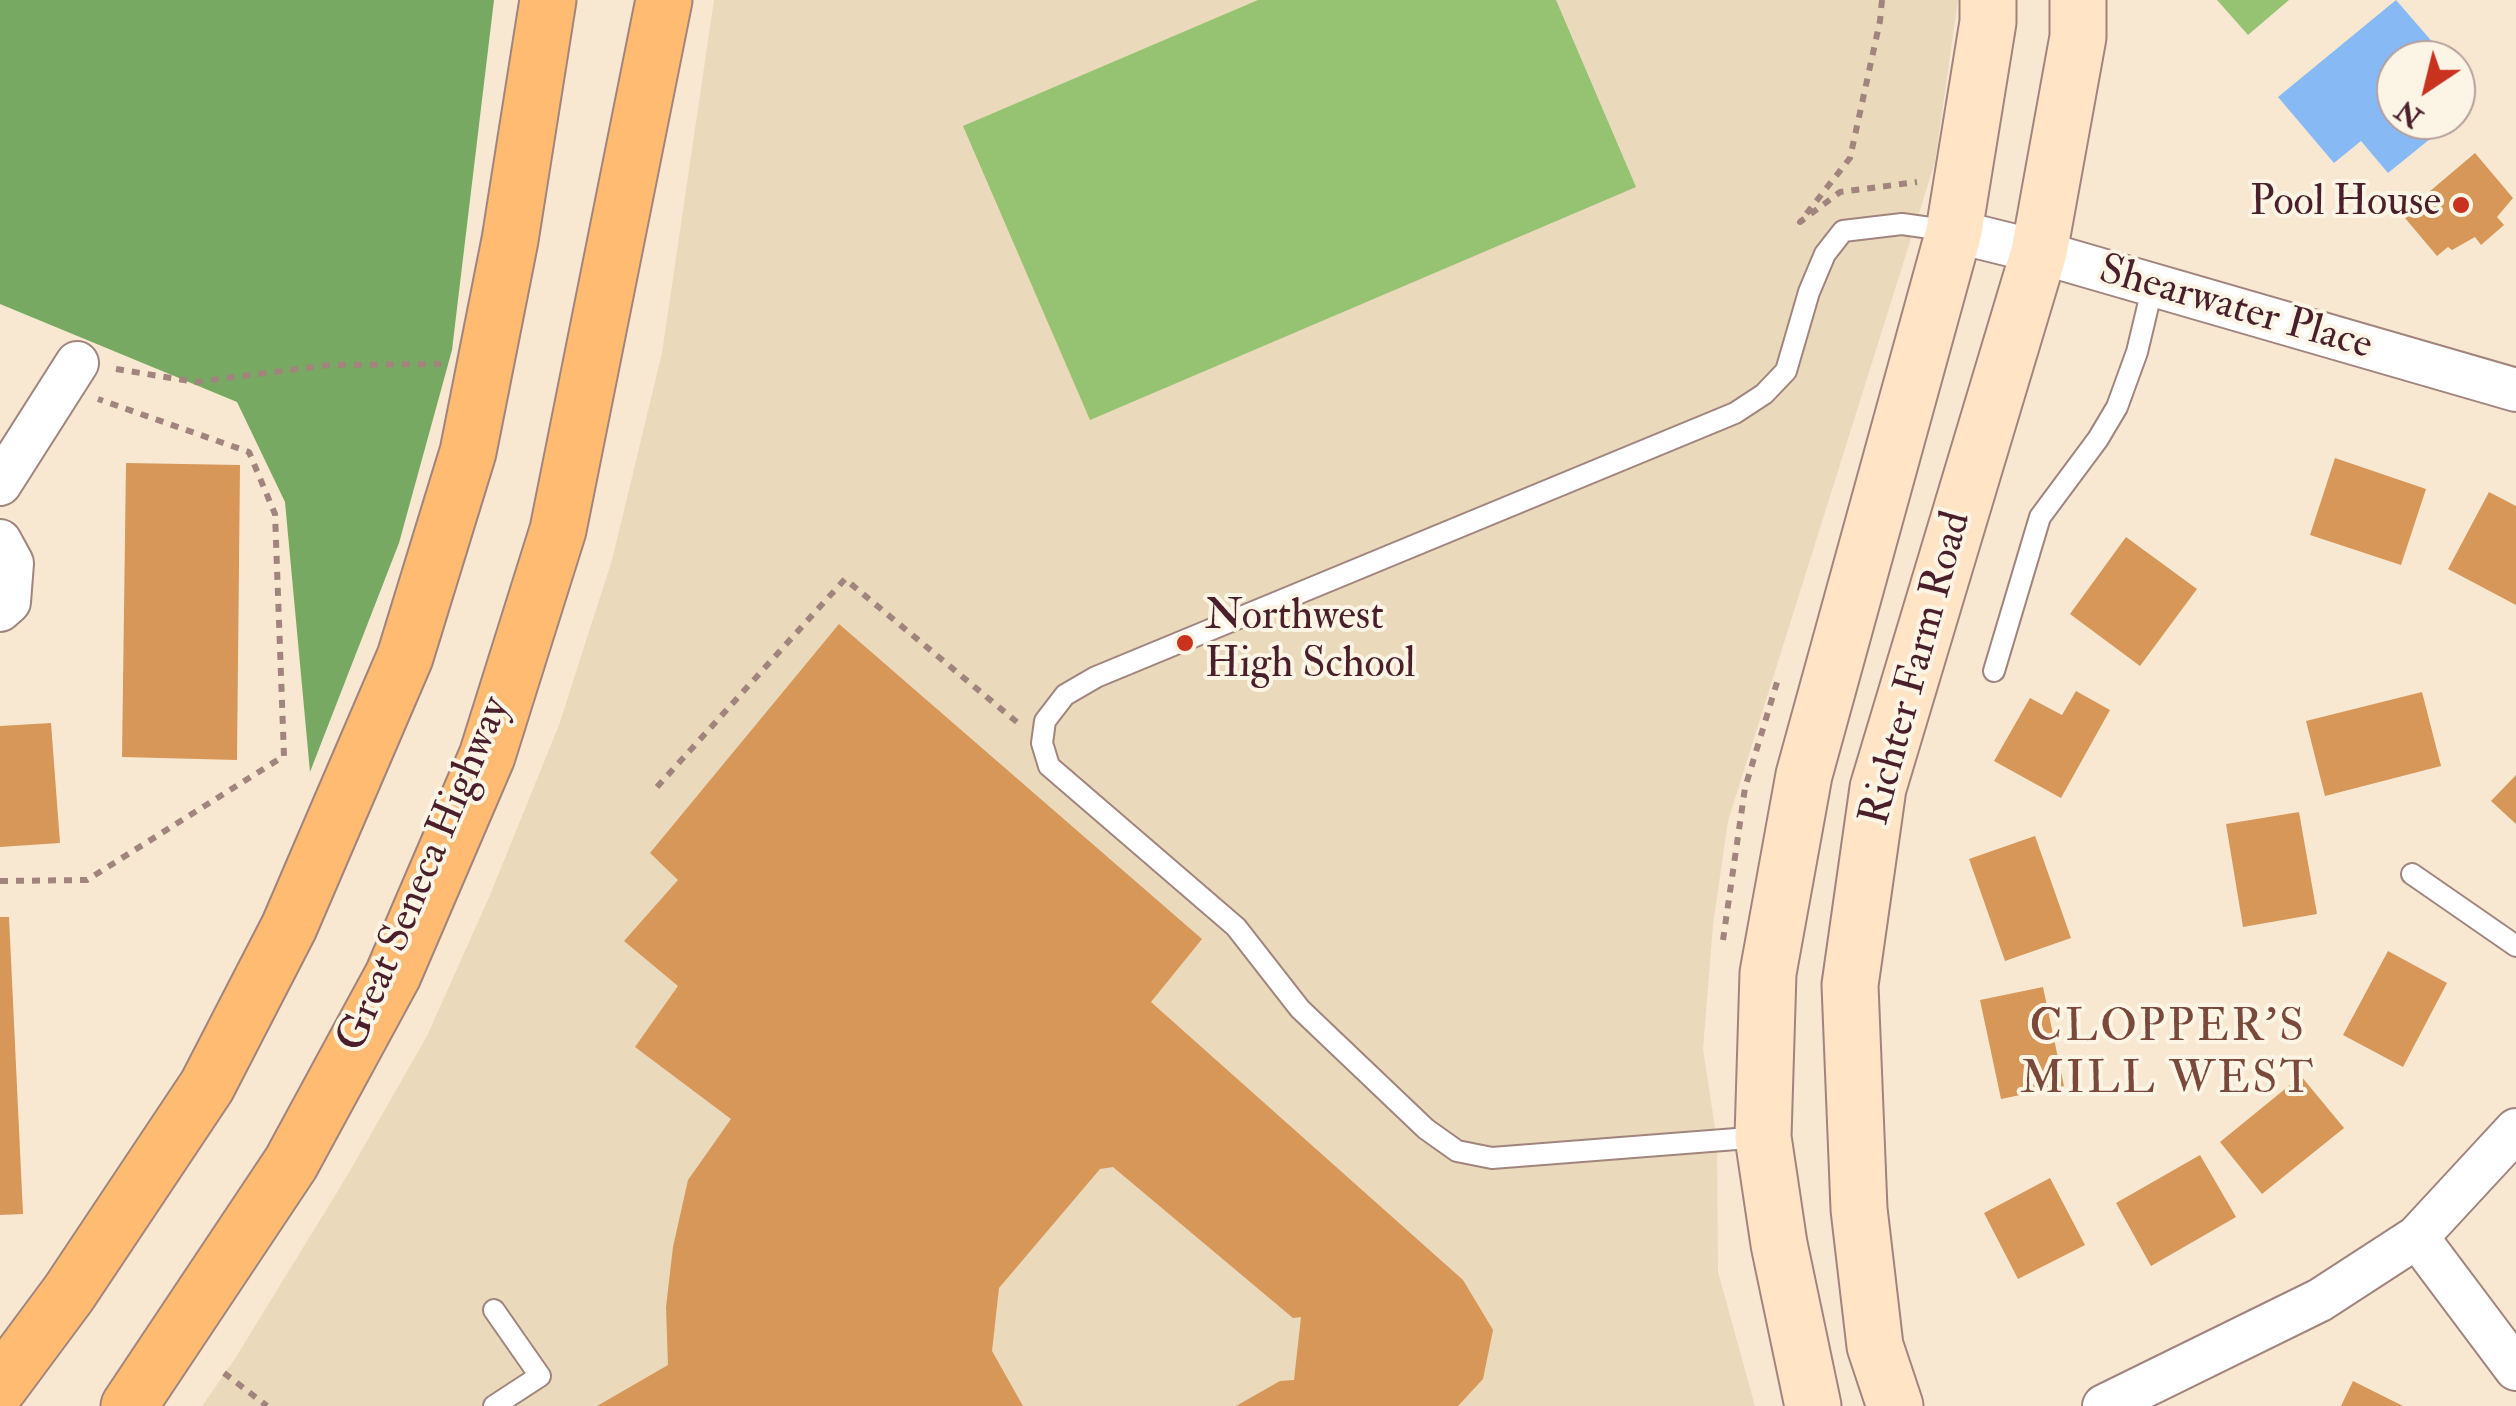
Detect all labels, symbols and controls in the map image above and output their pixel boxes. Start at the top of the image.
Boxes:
north arrow [2376,40,2476,140]
text: N [2389,92,2430,135]
place label: Pool House [2250,180,2441,230]
marker: Pool House [2450,194,2472,216]
street label: Shearwater Place [2093,247,2377,373]
street label: Richter Farm Road [1852,507,1984,831]
place label: Northwest High School [1205,594,1415,692]
marker: Northwest High School [1174,632,1196,654]
street label: Great Seneca Highway [329,690,523,1060]
district label: CLOPPER'S MILL WEST [2020,1003,2316,1109]

